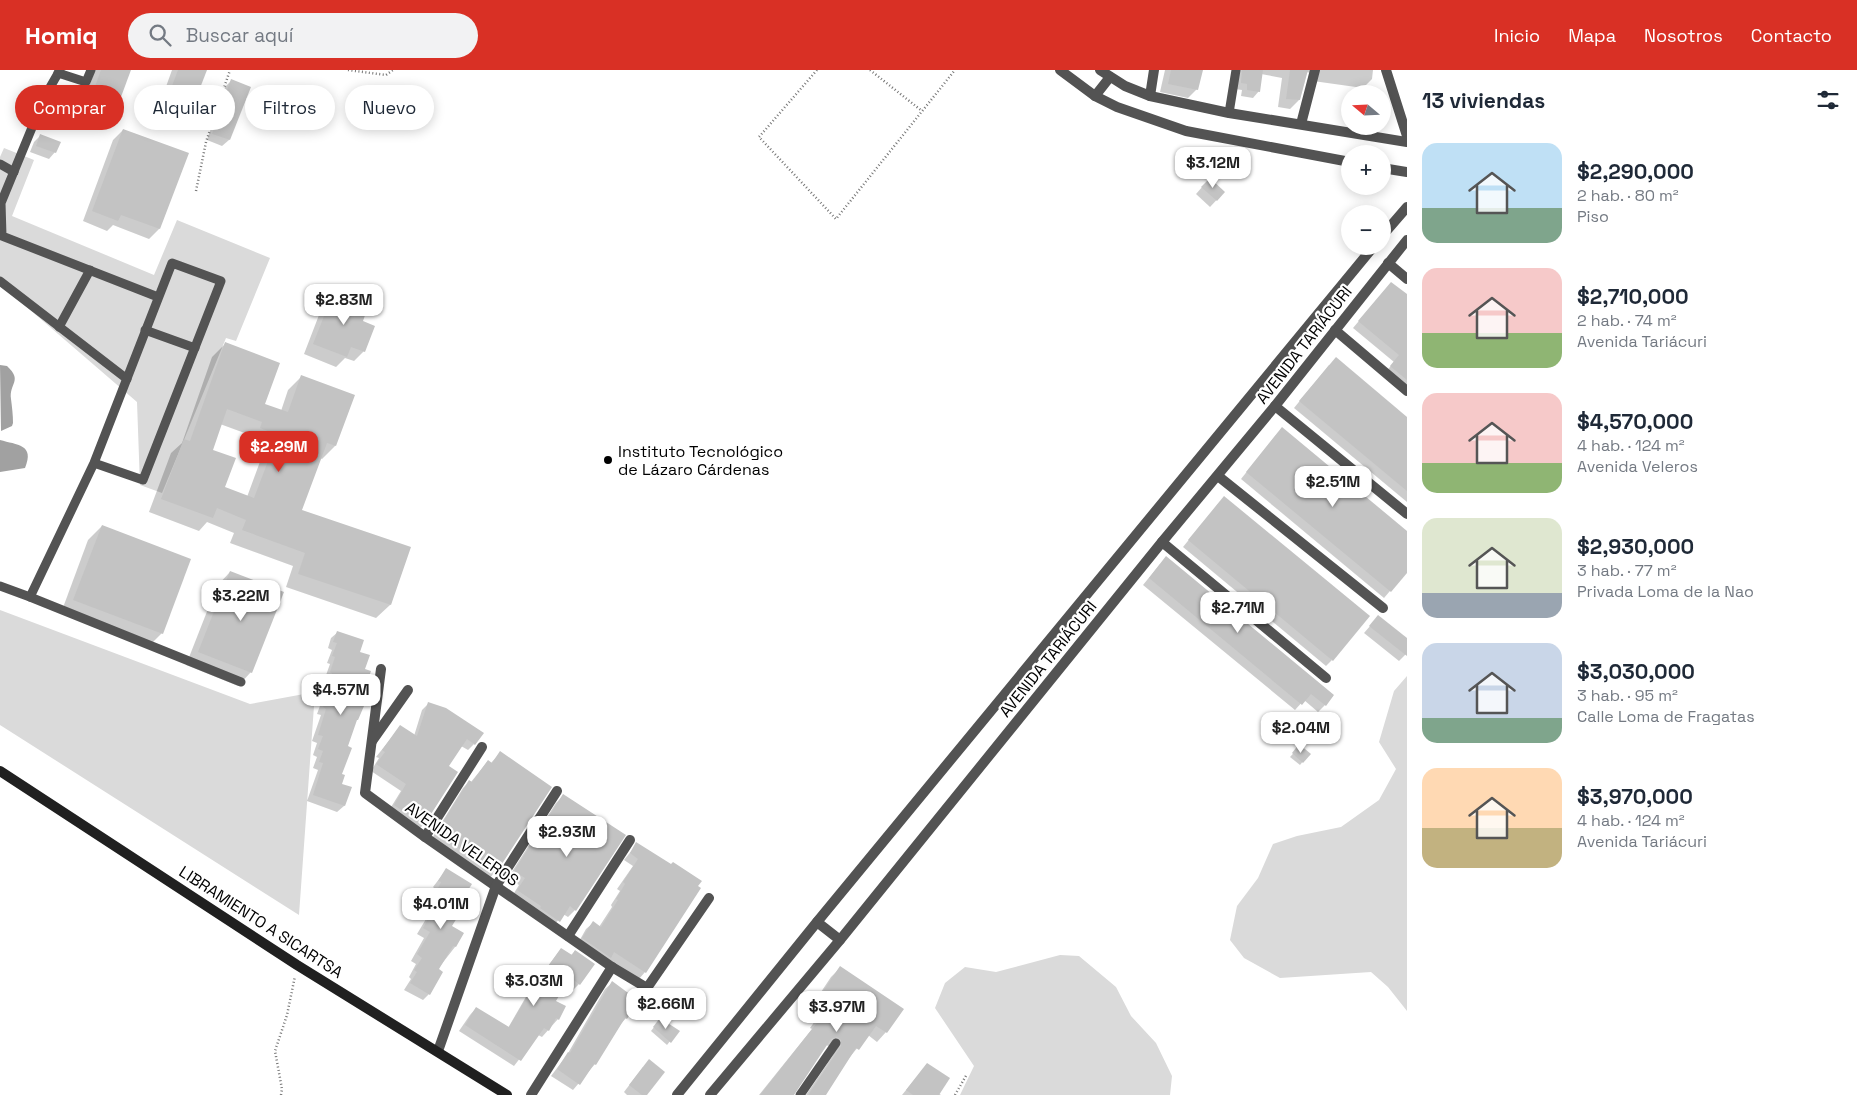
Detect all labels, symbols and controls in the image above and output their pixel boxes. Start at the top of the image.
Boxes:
search box [128,13,478,58]
text: Homiq [25,20,98,51]
icon: search [146,21,174,49]
text: Buscar aquí [186,23,293,48]
text: Inicio [1494,24,1540,47]
text: Mapa [1568,24,1616,47]
text: Nosotros [1644,24,1723,47]
text: Contacto [1751,24,1832,47]
chip: Comprar [15,85,124,130]
chip: Alquilar [134,85,235,130]
chip: Filtros [245,85,335,130]
chip: Nuevo [345,85,434,130]
north arrow [1341,85,1391,135]
map controls [1341,85,1391,255]
icon: filters [1814,86,1842,114]
text: 13 viviendas [1422,87,1545,114]
button: + [1341,145,1391,195]
pin: $3.12M [1172,146,1254,189]
text: $3.12M [1186,152,1240,173]
text: $2,290,000 [1577,158,1694,185]
icon: home [1462,163,1522,223]
text: 2 hab. · 80 m² [1577,185,1679,206]
button: − [1341,205,1391,255]
text: Piso [1577,206,1609,227]
street label: AVENIDA TARIÁCURI [1251,282,1357,408]
text: $2,710,000 [1577,283,1689,310]
pin: $2.83M [303,284,385,326]
icon: home [1462,288,1522,348]
text: $2.83M [315,289,373,310]
text: 2 hab. · 74 m² [1577,310,1677,331]
text: Avenida Tariácuri [1577,331,1707,352]
text: $4,570,000 [1577,408,1693,435]
icon: home [1462,413,1522,473]
pin: $2.29M [238,430,320,473]
text: 4 hab. · 124 m² [1577,435,1685,456]
text: $2.29M [250,436,308,457]
place label: Instituto Tecnológico de Lázaro Cárdenas [618,441,783,480]
marker: Instituto Tecnológico de Lázaro Cárdenas [602,454,614,466]
text: Avenida Veleros [1577,456,1698,477]
pin: $2.51M [1292,466,1374,508]
text: $2.51M [1306,471,1360,492]
text: $2,930,000 [1577,533,1694,560]
icon: home [1462,538,1522,598]
text: 3 hab. · 77 m² [1577,560,1676,581]
pin: $3.22M [200,580,282,622]
text: Privada Loma de la Nao [1577,581,1754,602]
text: $3.22M [212,585,270,606]
pin: $2.71M [1197,592,1279,634]
street label: AVENIDA TARIÁCURI [995,596,1101,722]
text: $2.71M [1211,597,1265,618]
text: $3,030,000 [1577,658,1695,685]
icon: home [1462,663,1522,723]
pin: $4.57M [300,674,382,716]
text: $4.57M [312,679,370,700]
text: 3 hab. · 95 m² [1577,685,1678,706]
text: Calle Loma de Fragatas [1577,706,1755,727]
pin: $2.04M [1260,712,1342,754]
text: $2.04M [1272,717,1330,738]
text: $3,970,000 [1577,783,1693,810]
icon: home [1462,788,1522,848]
street label: AVENIDA VELEROS [401,797,523,891]
text: 4 hab. · 124 m² [1577,810,1685,831]
pin: $2.93M [526,816,608,858]
text: $2.93M [538,821,596,842]
text: Avenida Tariácuri [1577,831,1707,852]
street label: LIBRAMIENTO A SICARTSA [175,861,347,983]
pin: $4.01M [400,888,482,930]
text: $4.01M [413,893,469,914]
pin: $3.03M [493,964,575,1007]
text: $3.03M [505,970,563,991]
pin: $2.66M [625,988,707,1030]
pin: $3.97M [796,990,878,1033]
text: $2.66M [637,993,695,1014]
text: $3.97M [809,996,865,1017]

